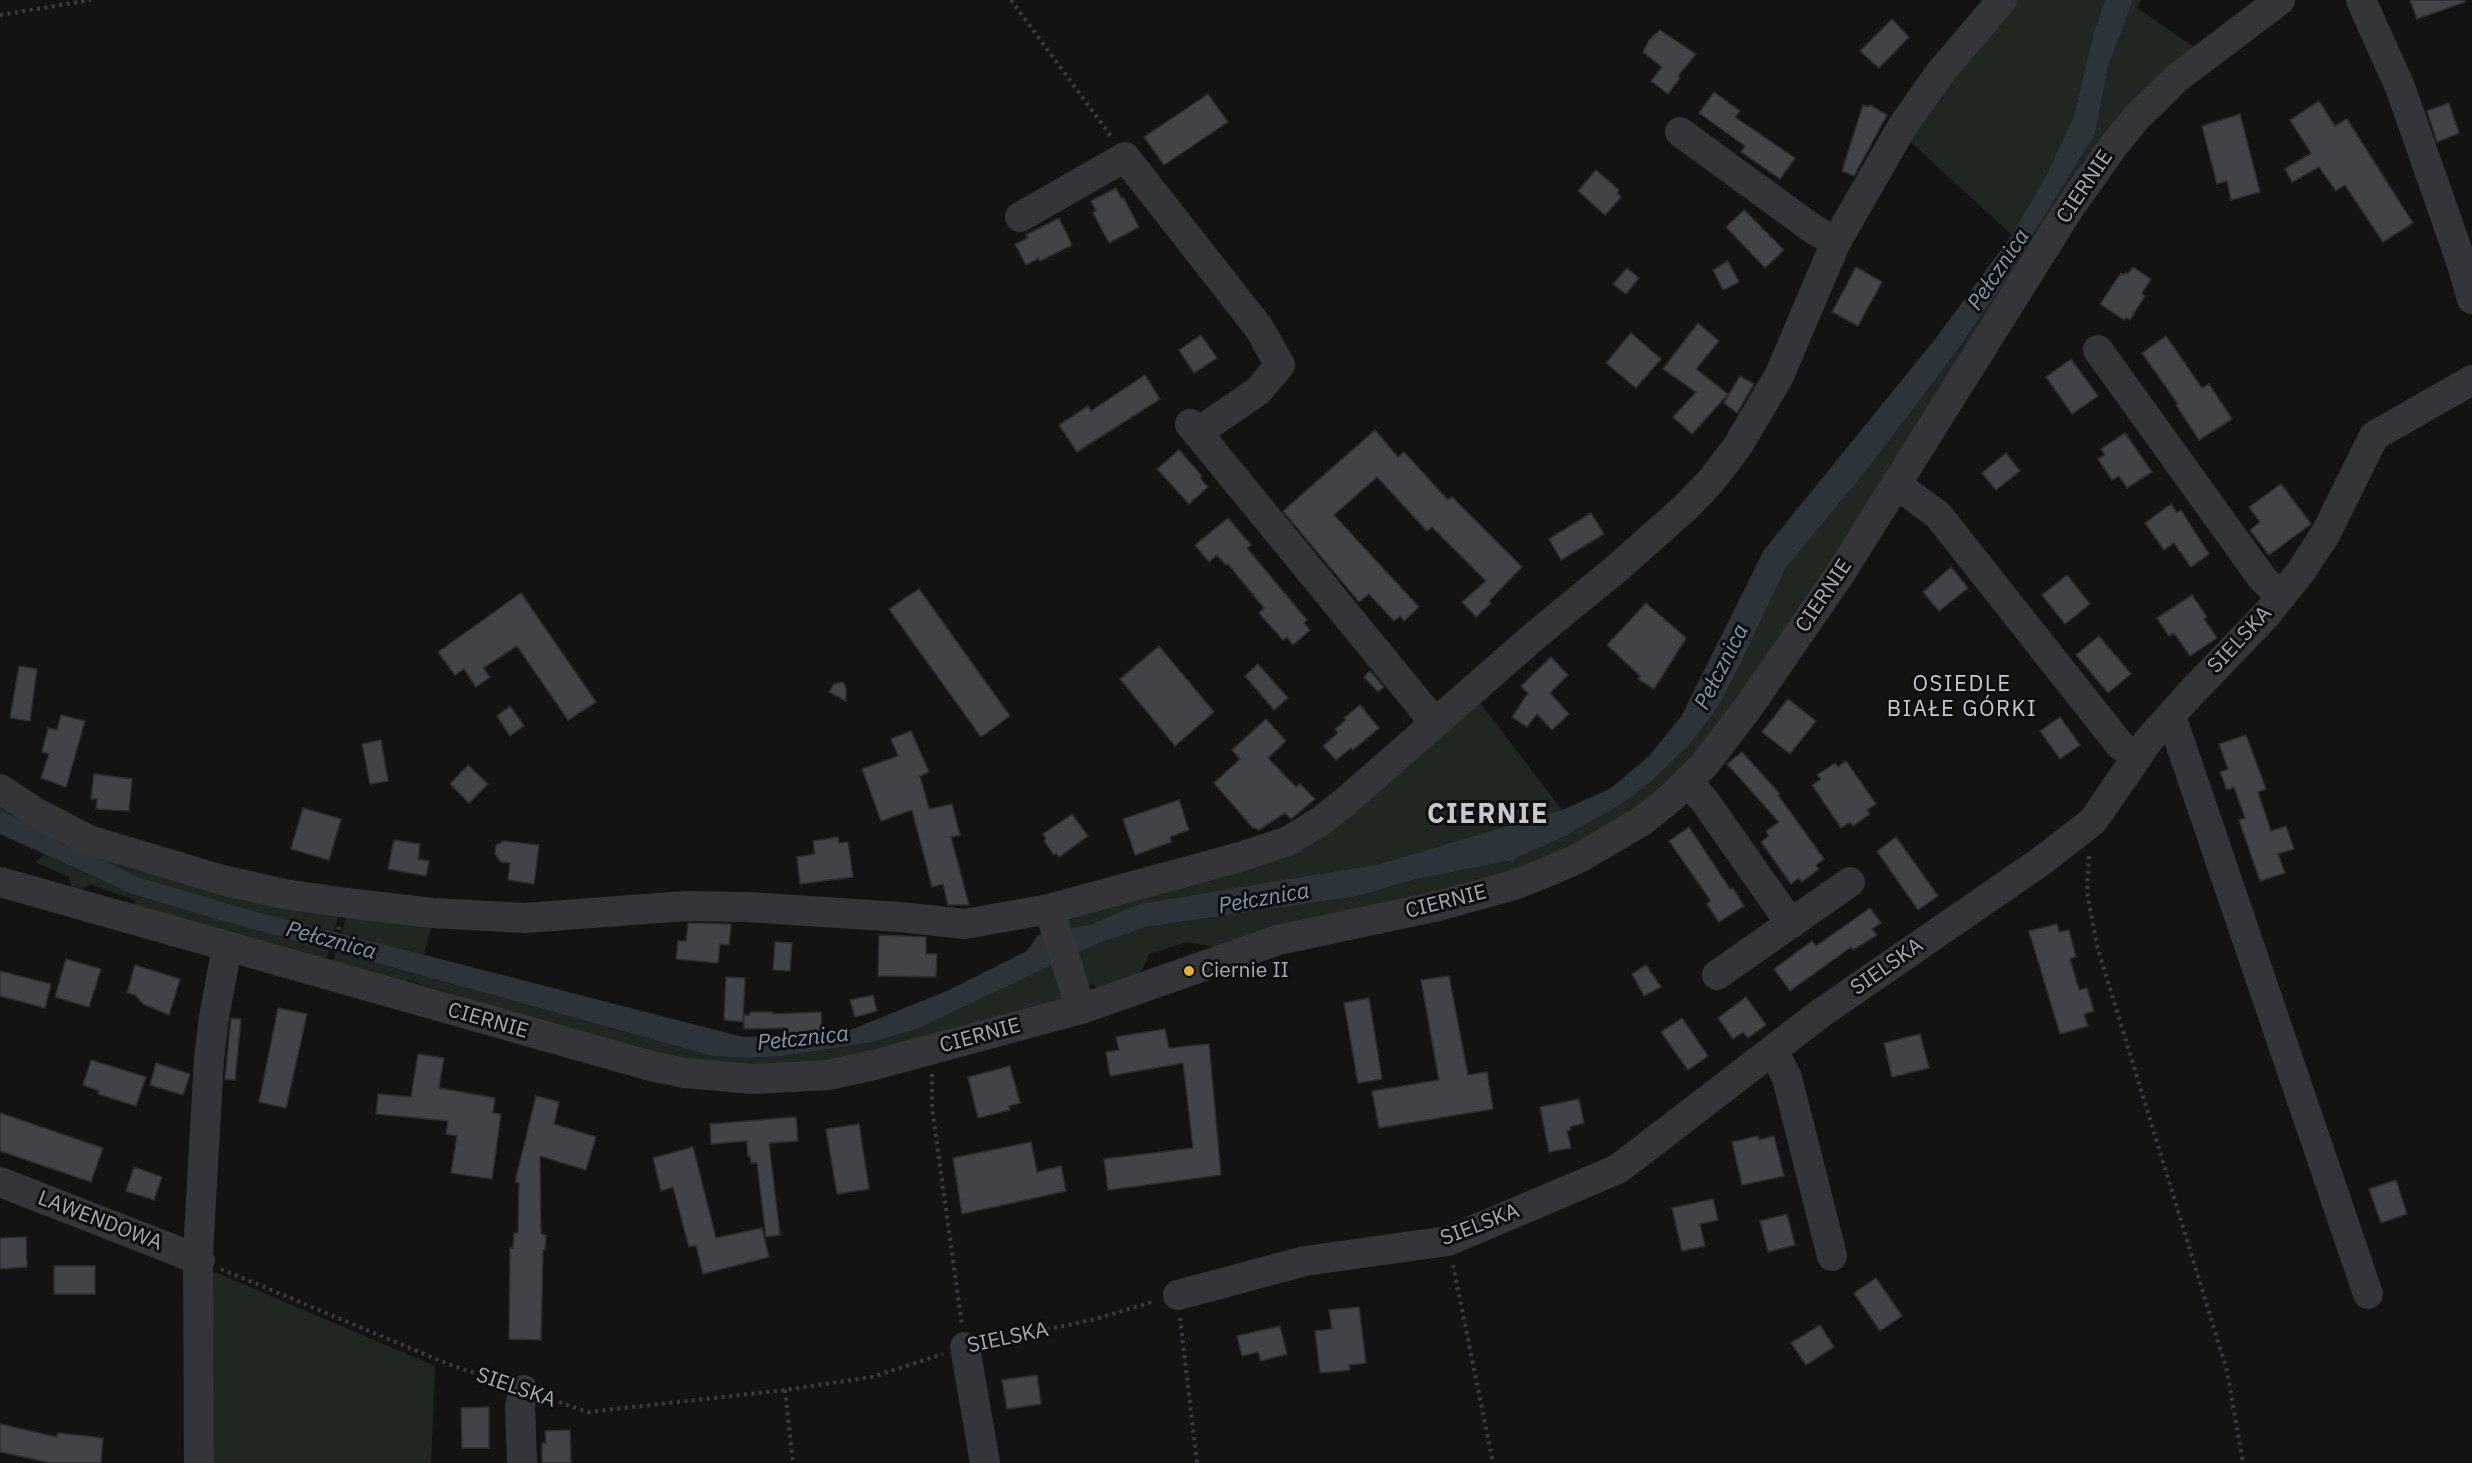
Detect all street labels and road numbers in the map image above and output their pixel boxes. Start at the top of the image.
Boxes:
street label: CIERNIE [2051,146,2119,228]
street label: CIERNIE [1790,555,1858,637]
street label: SIELSKA [2203,601,2277,679]
street label: CIERNIE [1403,880,1489,924]
street label: SIELSKA [1846,933,1928,1001]
street label: CIERNIE [445,998,531,1044]
street label: CIERNIE [937,1013,1023,1059]
street label: LAWENDOWA [34,1186,166,1256]
street label: SIELSKA [1437,1198,1523,1252]
street label: SIELSKA [965,1317,1051,1359]
street label: SIELSKA [473,1363,559,1413]

